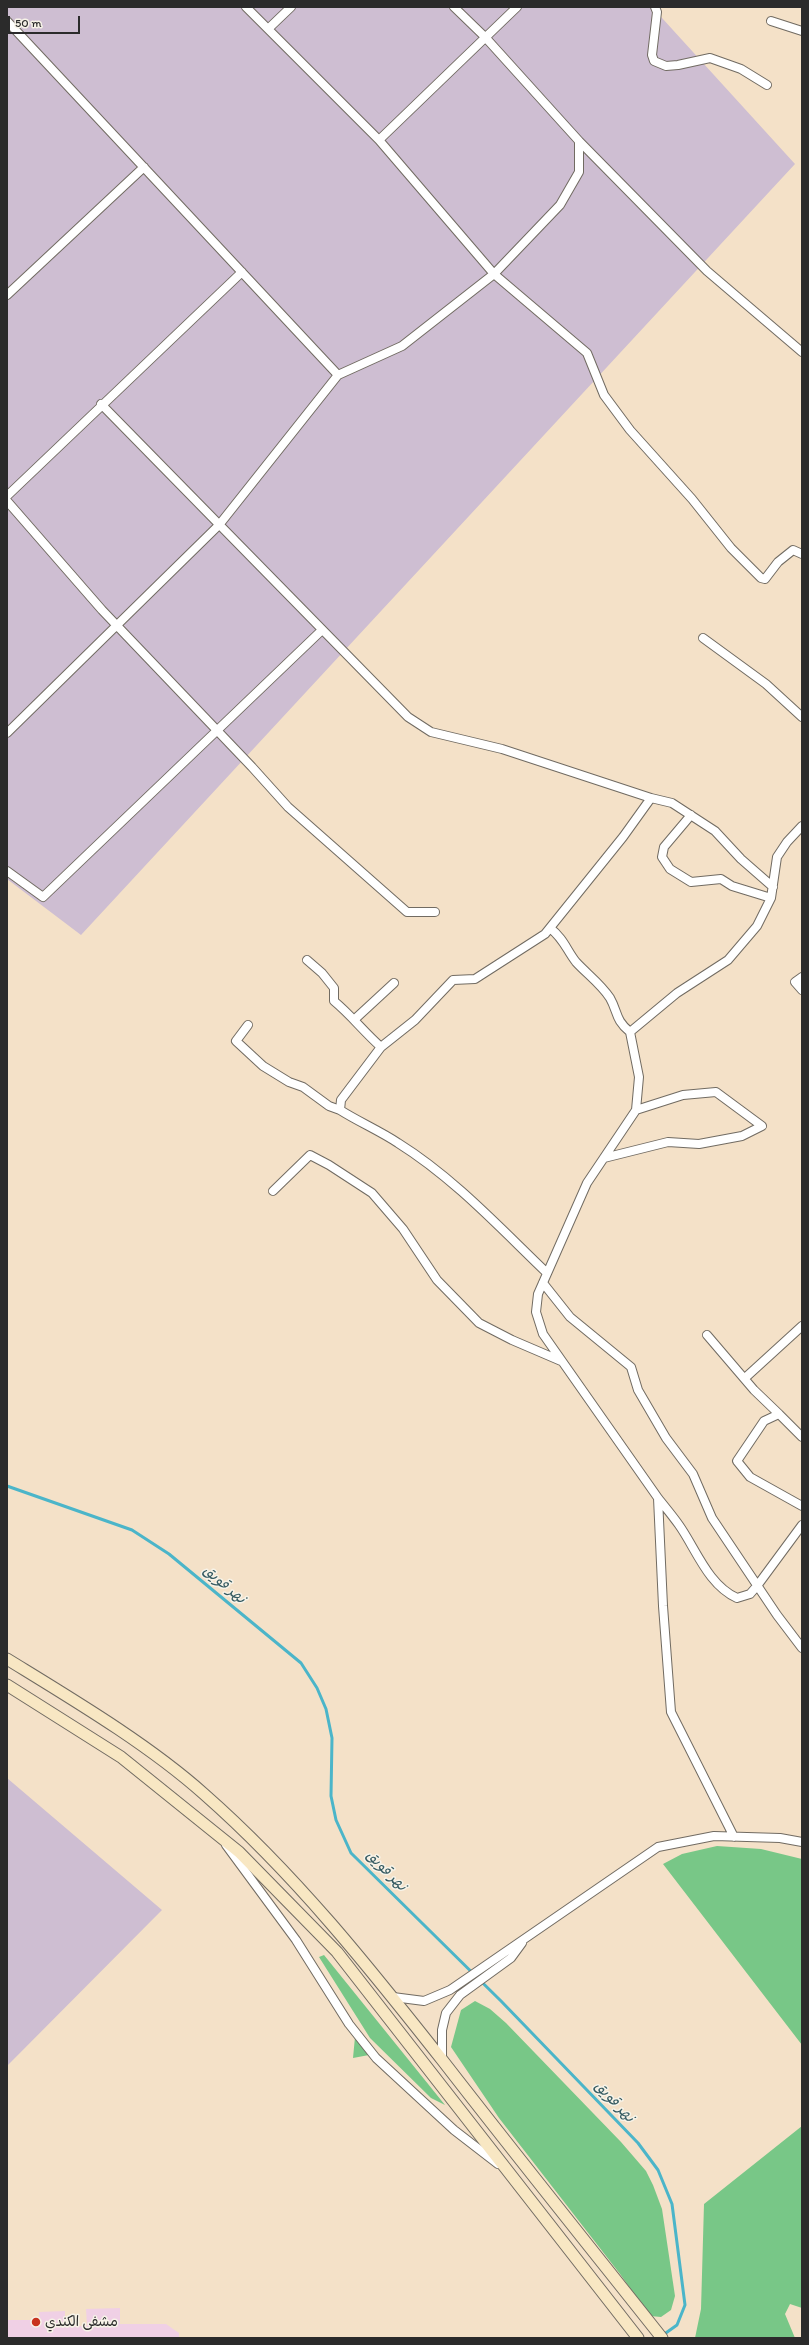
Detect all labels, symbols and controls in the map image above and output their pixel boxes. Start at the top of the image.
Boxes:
scale bar [10,8,82,34]
text: 50 m [15,16,41,30]
water label: نهر قويق [199,1562,249,1608]
water label: نهر قويق [362,1847,410,1895]
water label: نهر قويق [590,2078,638,2126]
place label: مشفى الكندي [45,2314,118,2330]
marker: مشفى الكندي [30,2316,42,2328]

